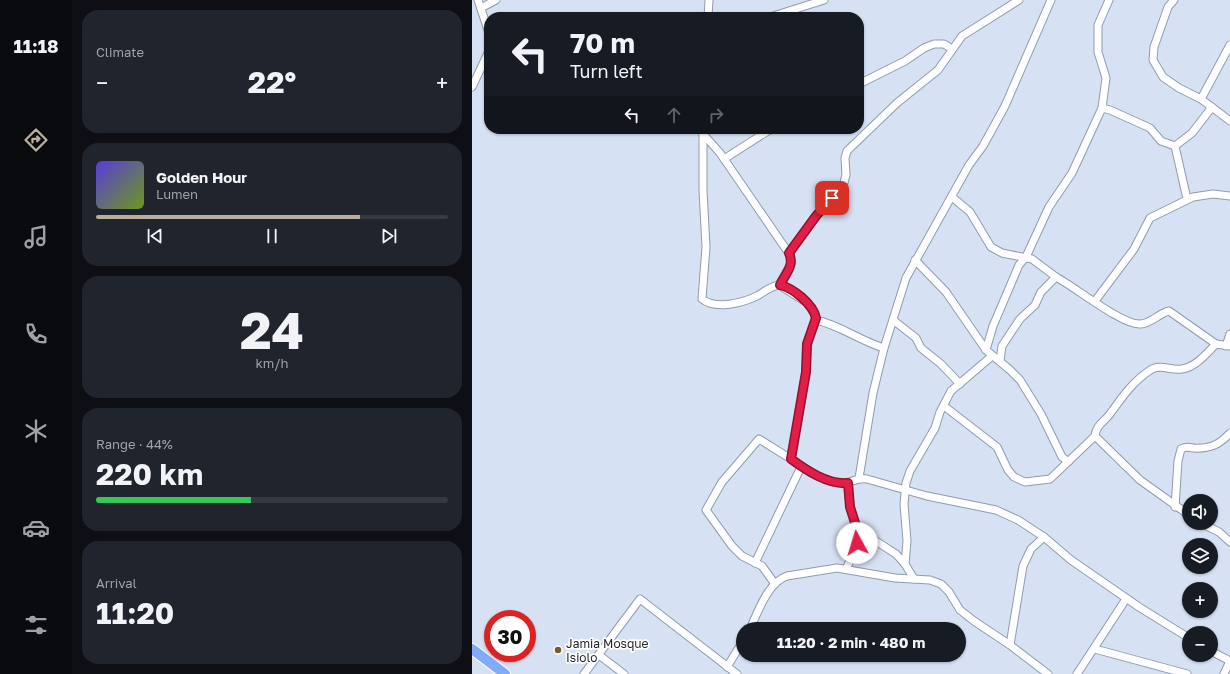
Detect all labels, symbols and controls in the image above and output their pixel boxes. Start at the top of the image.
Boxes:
text: 70 m [570,26,635,59]
icon: left [504,28,556,80]
text: 11:18 [13,35,59,57]
text: Climate [96,44,144,60]
text: Turn left [570,60,643,82]
text: 22° [248,64,296,100]
text: − [96,69,108,96]
text: + [436,69,448,96]
icon: left [621,104,643,126]
icon: ahead [663,104,685,126]
icon: right [705,104,727,126]
icon: directions [22,126,50,154]
text: Golden Hour [156,168,247,186]
pin [815,181,849,215]
text: Lumen [156,186,198,202]
icon: arrive [821,187,843,209]
icon: music [22,223,50,251]
icon: previous [144,225,166,247]
icon: pause [261,225,283,247]
icon: next [378,225,400,247]
text: 24 [240,298,304,360]
icon: phone [22,320,50,348]
text: km/h [255,355,289,371]
icon: climate [22,417,50,445]
text: Range · 44% [96,436,173,452]
text: 220 km [96,456,203,492]
map controls [1182,494,1218,662]
button: sound [1182,494,1218,530]
icon: car [22,514,50,542]
position arrow [836,522,878,564]
button: layers [1182,538,1218,574]
text: Arrival [96,575,137,591]
button: + [1182,582,1218,618]
text: 11:20 [96,595,174,631]
speed limit sign: 30 [484,610,536,662]
icon: filters [22,611,50,639]
button: − [1182,626,1218,662]
text: 11:20 · 2 min · 480 m [777,633,925,651]
place label: Jamia Mosque Isiolo [566,636,649,665]
marker: Jamia Mosque Isiolo [553,645,563,655]

